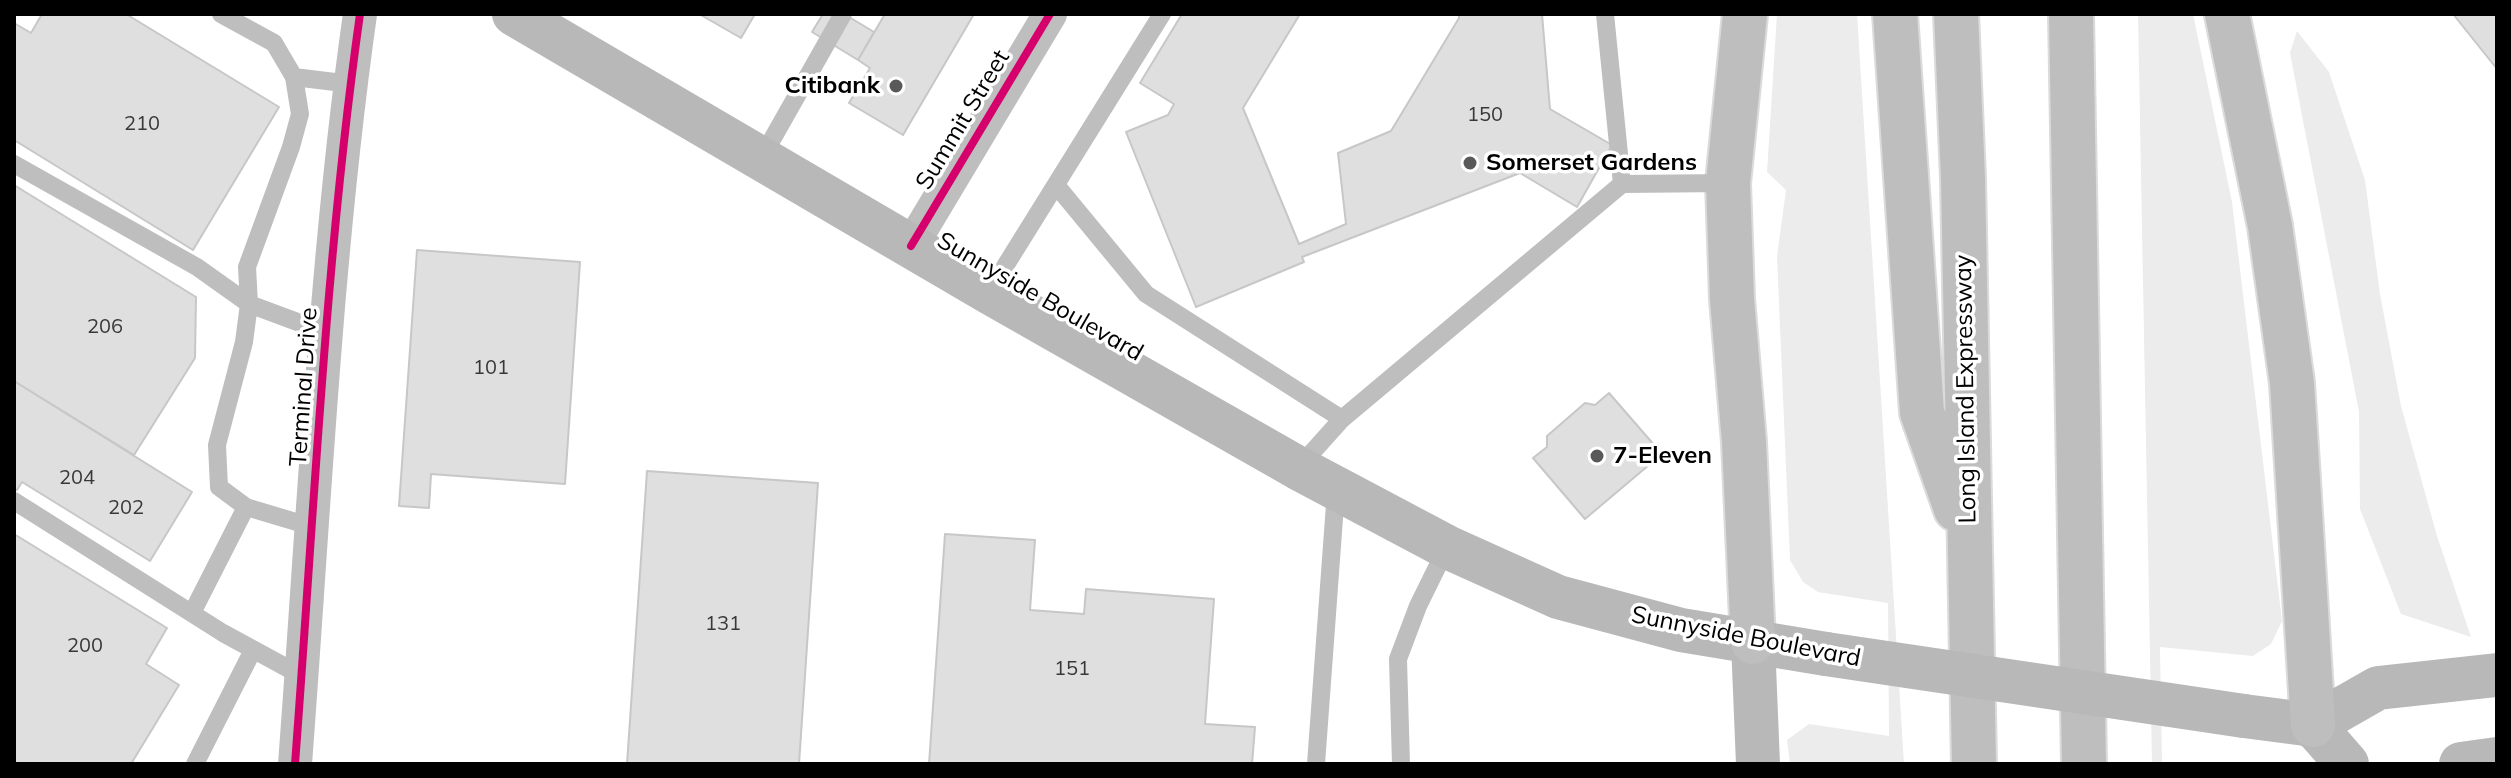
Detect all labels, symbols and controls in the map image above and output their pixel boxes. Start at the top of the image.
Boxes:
street label: Summit Street [910,45,1016,195]
place label: Citibank [784,72,880,100]
marker: Citibank [887,77,905,95]
house number: 150 [1467,103,1503,127]
house number: 210 [124,112,160,136]
place label: Somerset Gardens [1486,149,1697,177]
marker: Somerset Gardens [1461,154,1479,172]
street label: Sunnyside Boulevard [932,226,1148,368]
street label: Long Island Expressway [1949,254,1983,524]
street label: Terminal Drive [284,306,324,468]
house number: 206 [87,315,123,339]
house number: 101 [473,356,509,380]
place label: 7-Eleven [1613,442,1712,470]
marker: 7-Eleven [1588,447,1606,465]
house number: 204 [59,466,95,490]
house number: 202 [108,496,144,520]
street label: Sunnyside Boulevard [1629,601,1863,673]
house number: 131 [705,612,741,636]
house number: 200 [67,634,103,658]
house number: 151 [1054,657,1090,681]

